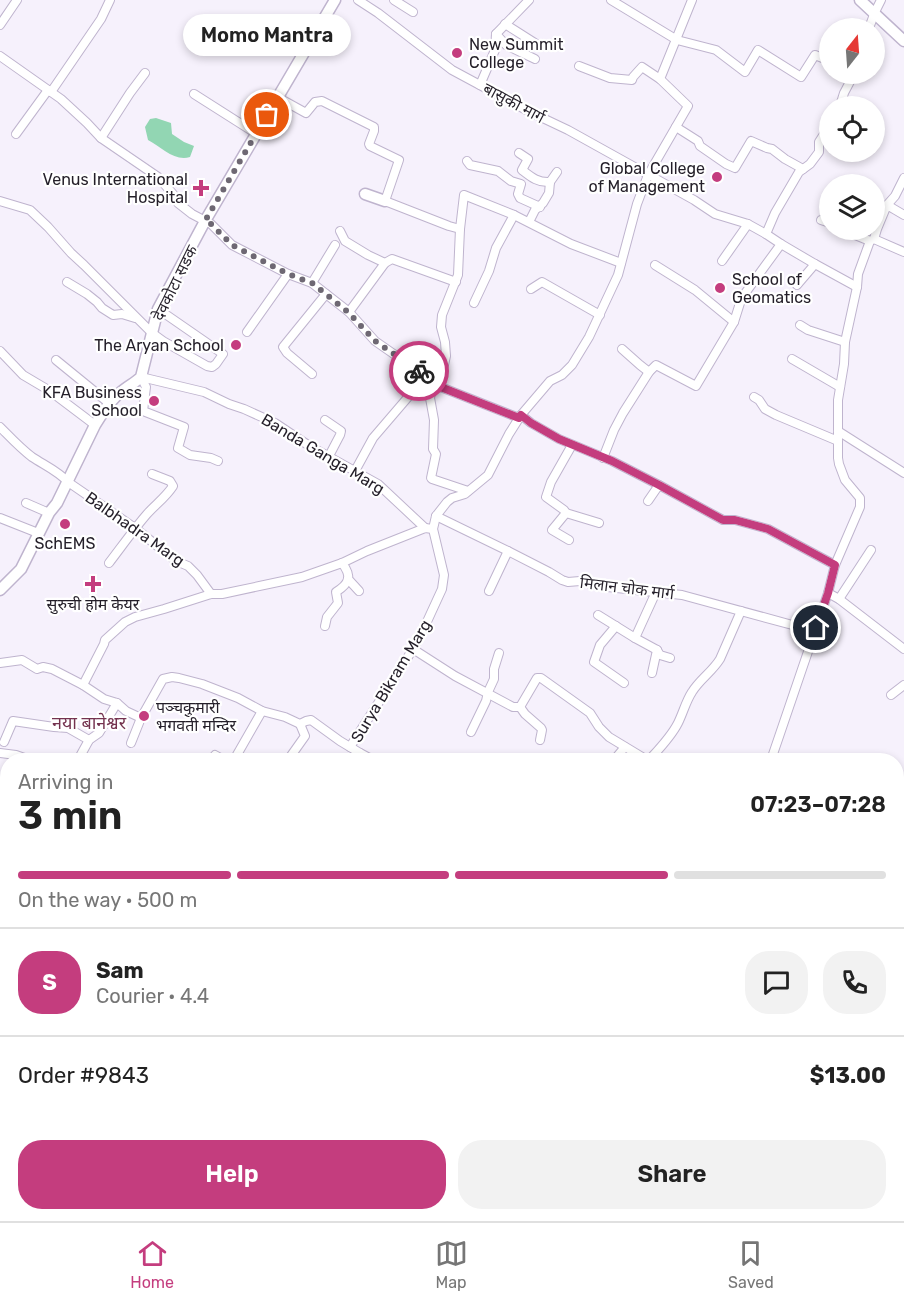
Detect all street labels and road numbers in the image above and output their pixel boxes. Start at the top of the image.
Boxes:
street label: बासुकी मार्ग [479,79,549,129]
street label: देवकोटा सडक [149,242,202,324]
street label: Banda Ganga Marg [258,410,388,498]
street label: Balbhadra Marg [82,488,188,570]
street label: मिलान चोक मार्ग [579,573,676,603]
street label: Surya Bikram Marg [347,616,435,746]

